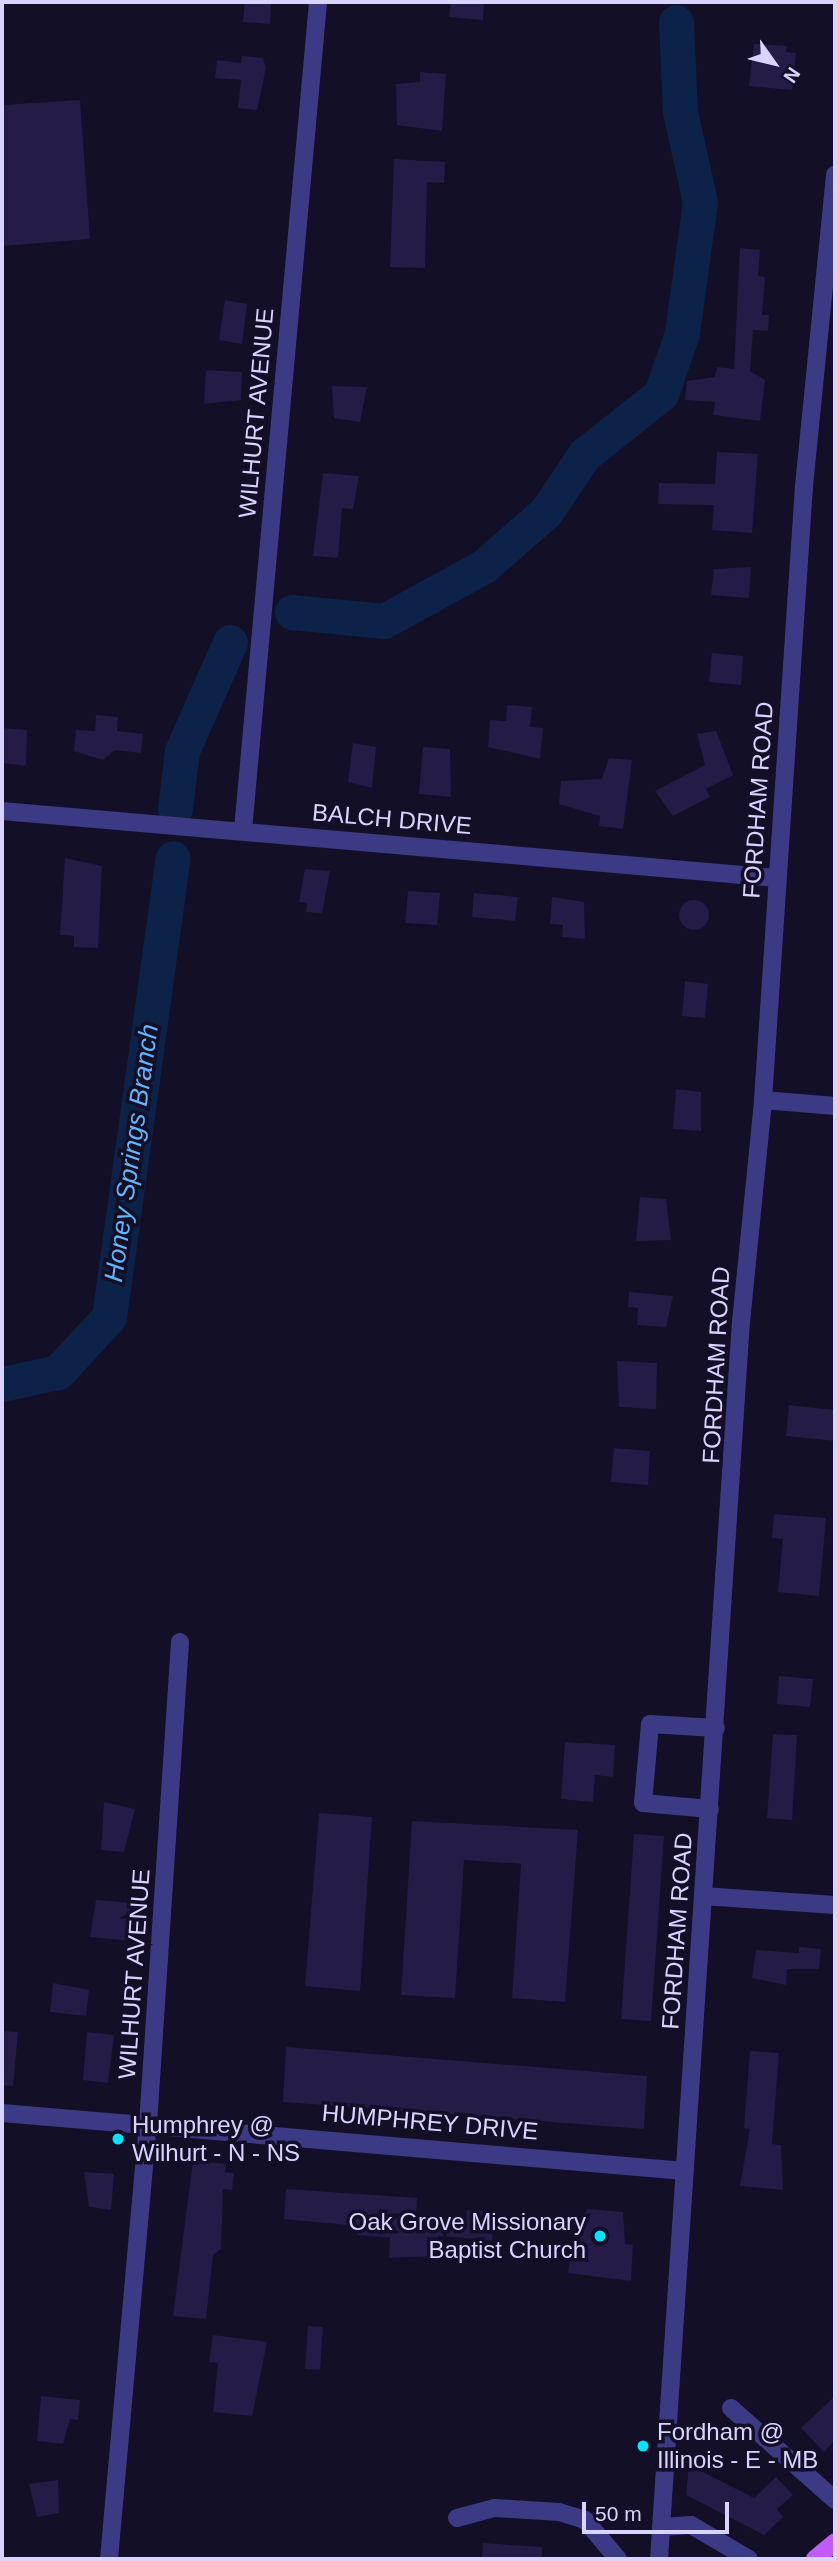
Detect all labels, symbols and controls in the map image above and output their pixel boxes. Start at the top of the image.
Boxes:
north arrow [739,28,809,98]
text: N [779,63,804,87]
street label: WILHURT AVENUE [232,306,280,520]
street label: FORDHAM ROAD [737,701,779,899]
street label: BALCH DRIVE [311,798,473,840]
water label: Honey Springs Branch [98,1022,166,1284]
street label: FORDHAM ROAD [696,1266,736,1464]
street label: FORDHAM ROAD [656,1832,698,2030]
street label: WILHURT AVENUE [112,1867,156,2081]
street label: HUMPHREY DRIVE [320,2098,540,2146]
place label: Humphrey @ Wilhurt - N - NS [132,2111,300,2167]
marker: Humphrey @ Wilhurt - N - NS [110,2131,126,2147]
place label: Oak Grove Missionary Baptist Church [349,2208,586,2264]
marker: Oak Grove Missionary Baptist Church [592,2228,608,2244]
place label: Fordham @ Illinois - E - MB [657,2418,818,2474]
marker: Fordham @ Illinois - E - MB [635,2438,651,2454]
scale bar [585,2488,732,2532]
text: 50 m [595,2502,642,2525]

